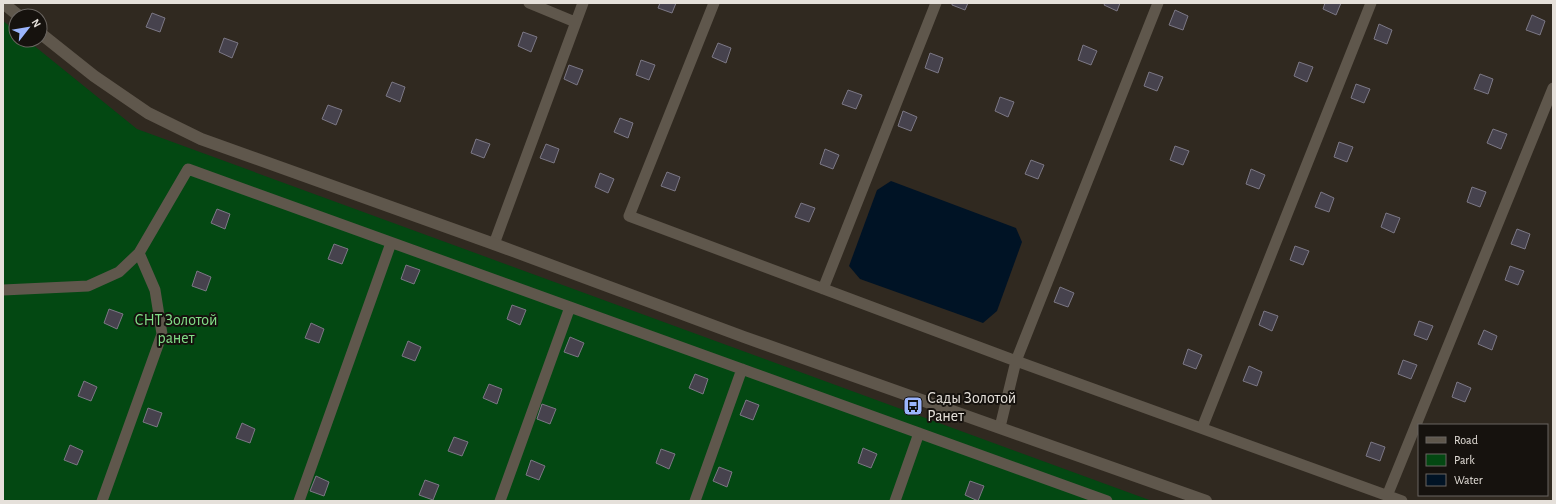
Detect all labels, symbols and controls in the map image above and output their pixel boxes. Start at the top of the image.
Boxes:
north arrow [8,8,48,48]
text: N [29,17,43,29]
park label: СНТ Золотой ранет [135,312,217,346]
place label: Сады Золотой Ранет [927,390,1016,424]
bus stop icon: Сады Золотой Ранет [902,395,924,417]
legend [1418,424,1548,496]
text: Road [1454,434,1478,446]
text: Park [1454,454,1475,466]
text: Water [1454,474,1483,486]

